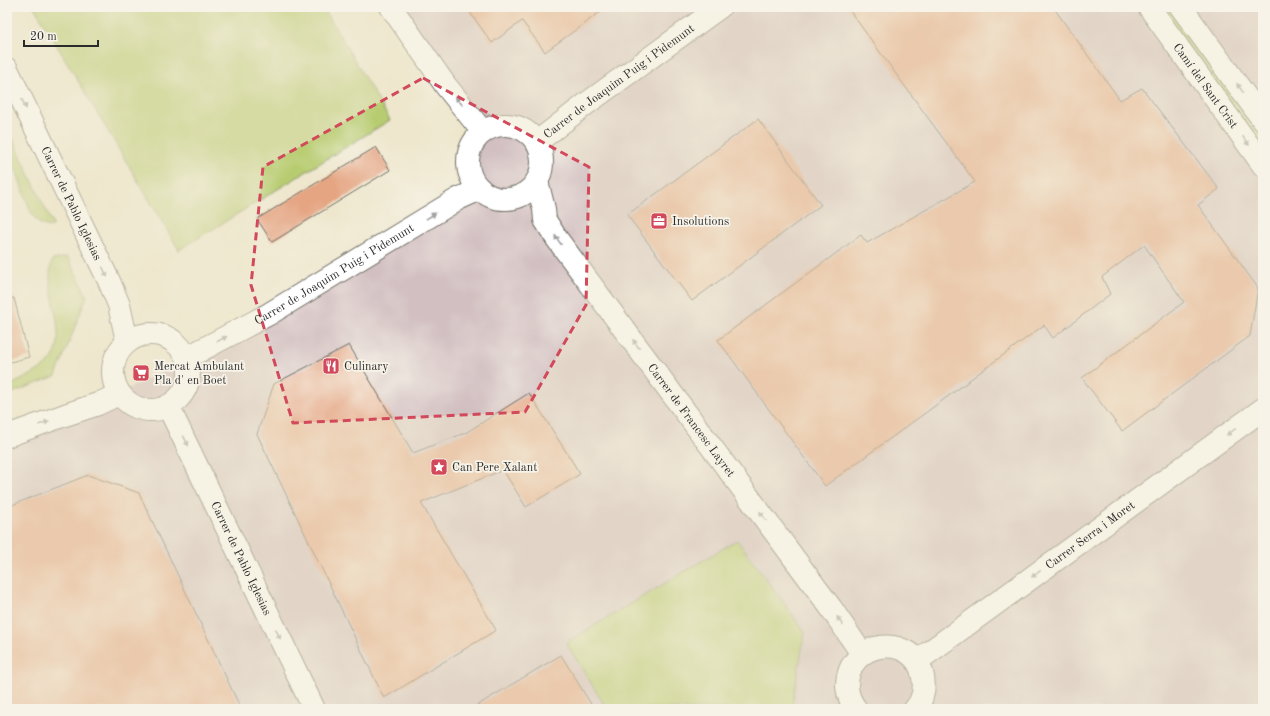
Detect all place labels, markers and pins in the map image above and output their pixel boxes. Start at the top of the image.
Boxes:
office icon: Insolutions [649,211,669,231]
place label: Insolutions [672,216,729,228]
restaurant icon: Culinary [321,356,341,376]
place label: Mercat Ambulant Pla d' en Boet [154,361,244,387]
place label: Culinary [344,361,389,373]
supermarket icon: Mercat Ambulant Pla d' en Boet [131,363,151,383]
place icon: Can Pere Xalant [429,457,449,477]
place label: Can Pere Xalant [452,462,537,474]

